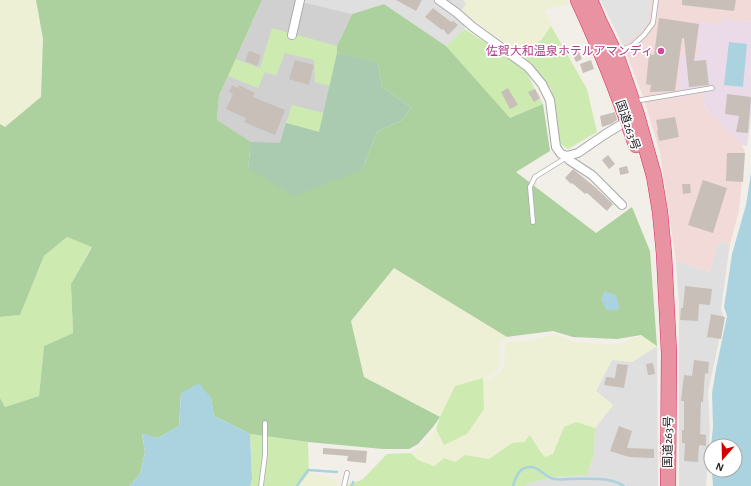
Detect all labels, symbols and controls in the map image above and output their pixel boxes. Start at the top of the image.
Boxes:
place label: 佐賀大和温泉ホテルアマンディ [486,44,653,57]
marker: 佐賀大和温泉ホテルアマンディ [656,46,666,56]
street label: 国道263号 [614,98,643,152]
street label: 国道263号 [661,416,674,468]
north arrow [703,438,743,478]
text: N [714,460,725,473]

